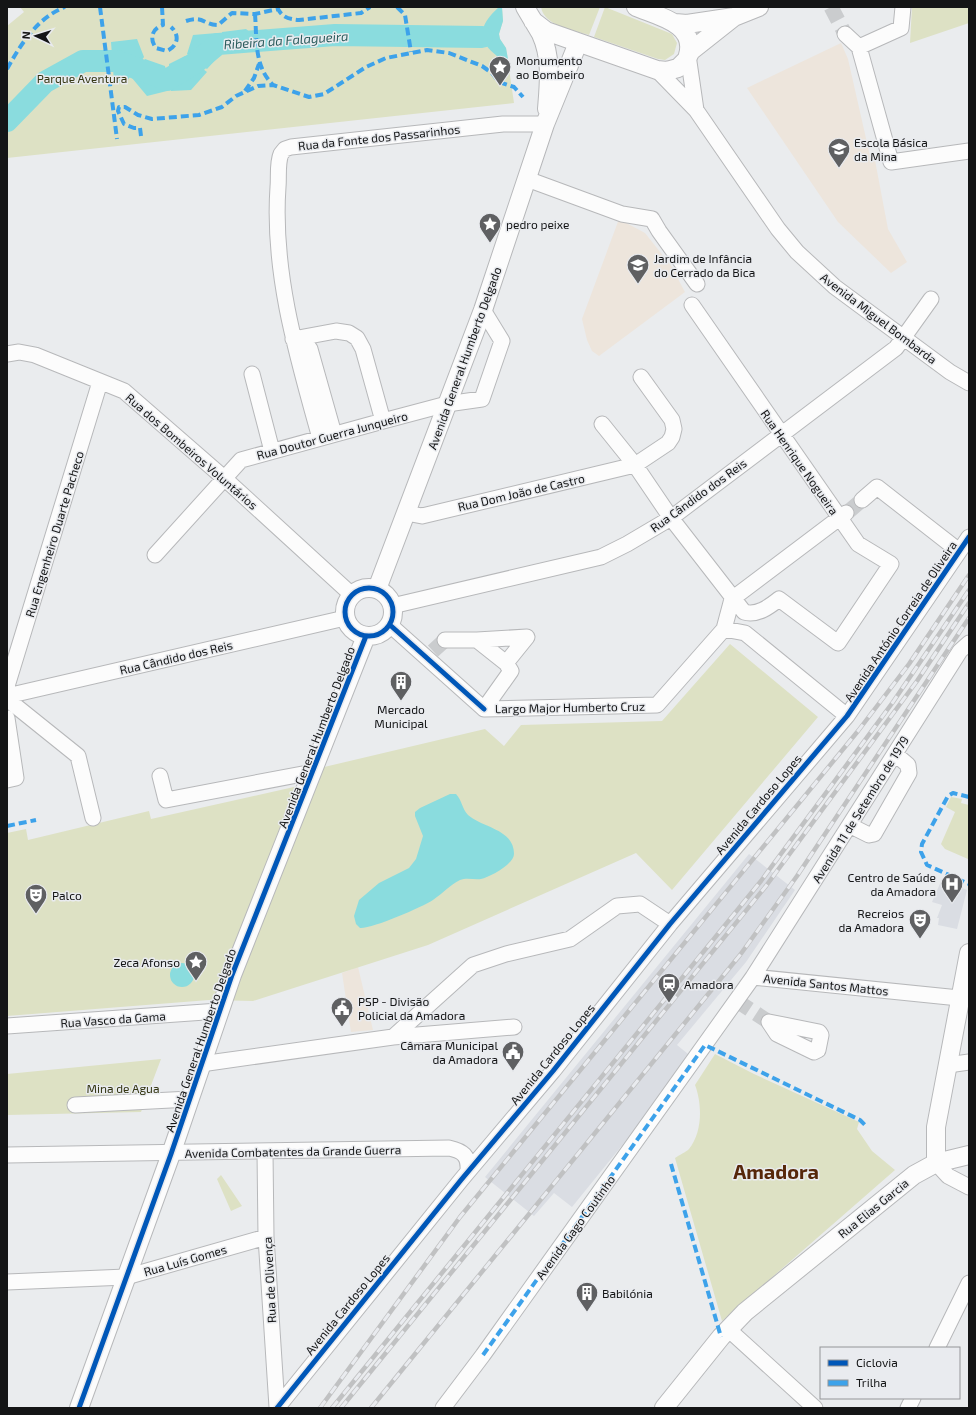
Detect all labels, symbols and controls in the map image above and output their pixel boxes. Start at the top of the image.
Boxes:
north arrow [16,16,56,56]
water label: Ribeira da Falagueira [223,28,349,52]
text: N [19,31,32,40]
place label: Monumento ao Bombeiro [516,53,585,81]
place icon: Monumento ao Bombeiro [487,54,513,87]
park label: Parque Aventura [37,71,127,85]
street label: Rua da Fonte dos Passarinhos [297,122,461,152]
place label: Escola Básica da Mina [854,135,928,163]
school or university icon: Escola Básica da Mina [826,136,852,169]
place icon: pedro peixe [477,211,503,244]
place label: pedro peixe [506,217,569,231]
place label: Jardim de Infância do Cerrado da Bica [654,251,755,279]
school or university icon: Jardim de Infância do Cerrado da Bica [625,252,651,285]
street label: Avenida General Humberto Delgado [424,265,504,451]
street label: Avenida Miguel Bombarda [818,270,940,366]
street label: Rua dos Bombeiros Voluntários [123,390,261,512]
street label: Rua Henrique Nogueira [758,407,842,517]
street label: Rua Doutor Guerra Junqueiro [255,408,409,462]
street label: Rua Engenheiro Duarte Pacheco [22,449,86,619]
street label: Rua Cândido dos Reis [647,455,749,535]
street label: Rua Dom João de Castro [456,471,586,513]
street label: Avenida António Correia de Oliveira [841,538,959,704]
street label: Rua Cândido dos Reis [118,637,234,677]
street label: Avenida General Humberto Delgado [275,644,357,830]
building icon: Mercado Municipal [388,669,414,702]
street label: Largo Major Humberto Cruz [495,699,645,716]
place label: Mercado Municipal [374,702,428,730]
street label: Avenida 11 de Setembro de 1979 [809,733,911,885]
street label: Avenida Cardoso Lopes [712,751,804,857]
place label: Centro de Saúde da Amadora [848,870,936,898]
hospital icon: Centro de Saúde da Amadora [939,871,965,904]
theatre icon: Palco [23,882,49,915]
place label: Palco [52,888,82,902]
place label: Recreios da Amadora [838,906,904,934]
theatre icon: Recreios da Amadora [907,907,933,940]
street label: Avenida General Humberto Delgado [162,946,238,1134]
place icon: Zeca Afonso [183,949,209,982]
place label: Zeca Afonso [113,955,180,969]
street label: Avenida Santos Mattos [763,970,889,998]
station icon: Amadora [656,971,682,1004]
place label: Amadora [684,977,734,991]
place label: PSP - Divisão Policial da Amadora [358,994,465,1022]
public building icon: PSP - Divisão Policial da Amadora [329,995,355,1028]
street label: Avenida Cardoso Lopes [507,1001,597,1107]
street label: Rua Vasco da Gama [60,1008,166,1030]
place label: Câmara Municipal da Amadora [400,1038,498,1066]
public building icon: Câmara Municipal da Amadora [500,1039,526,1072]
park label: Mina de Agua [86,1081,160,1095]
street label: Avenida Combatentes da Grande Guerra [185,1142,401,1160]
district label: Amadora [733,1159,819,1183]
street label: Avenida Gago Coutinho [533,1172,618,1282]
street label: Rua Elias Garcia [835,1175,911,1241]
street label: Rua de Olivença [260,1237,279,1323]
street label: Rua Luís Gomes [142,1241,228,1279]
street label: Avenida Cardoso Lopes [302,1251,392,1357]
building icon: Babilónia [574,1280,600,1313]
place label: Babilónia [602,1286,653,1300]
legend [820,1347,960,1399]
text: Ciclovia [856,1355,898,1369]
text: Trilha [856,1375,887,1389]

